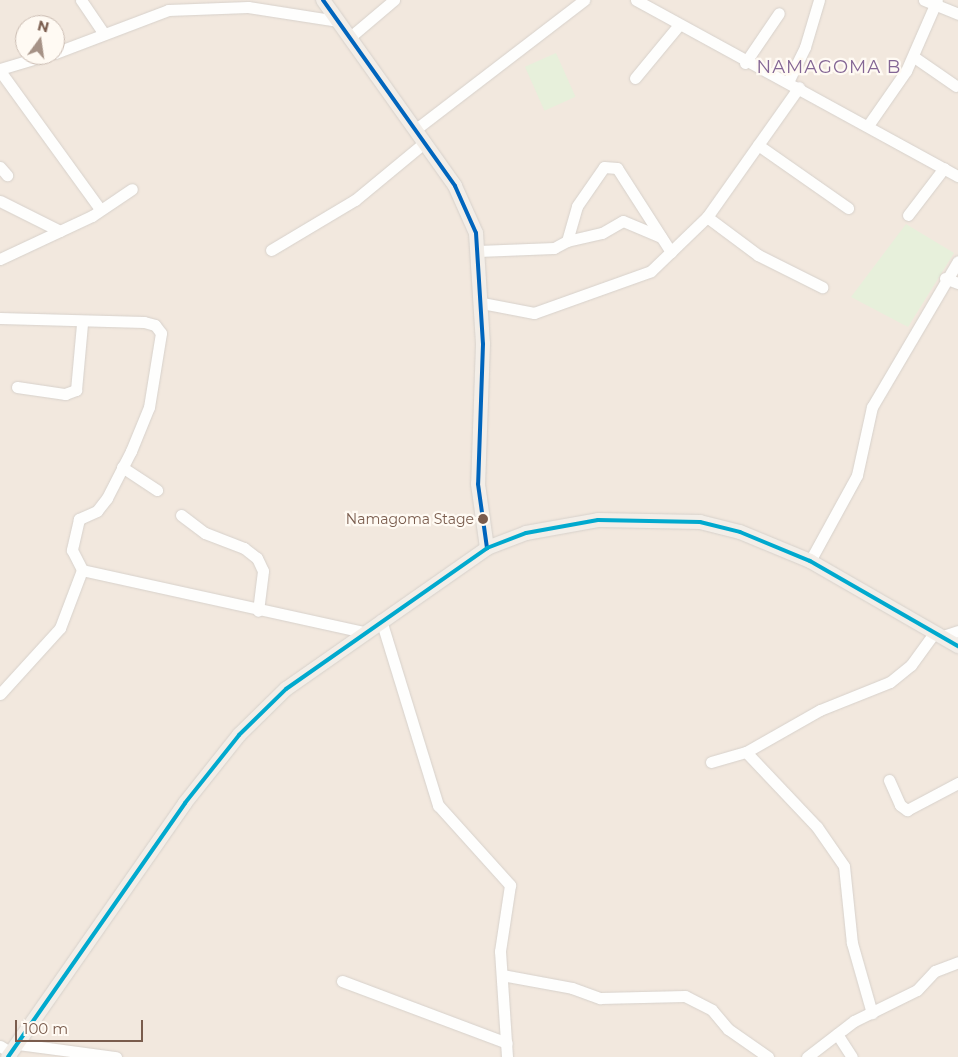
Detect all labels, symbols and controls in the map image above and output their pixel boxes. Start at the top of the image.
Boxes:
north arrow [15,15,65,65]
text: N [36,16,51,37]
district label: NAMAGOMA B [755,56,903,78]
place label: Namagoma Stage [346,511,474,527]
marker: Namagoma Stage [478,514,488,524]
scale bar [18,1010,145,1042]
text: 100 m [23,1019,68,1038]

